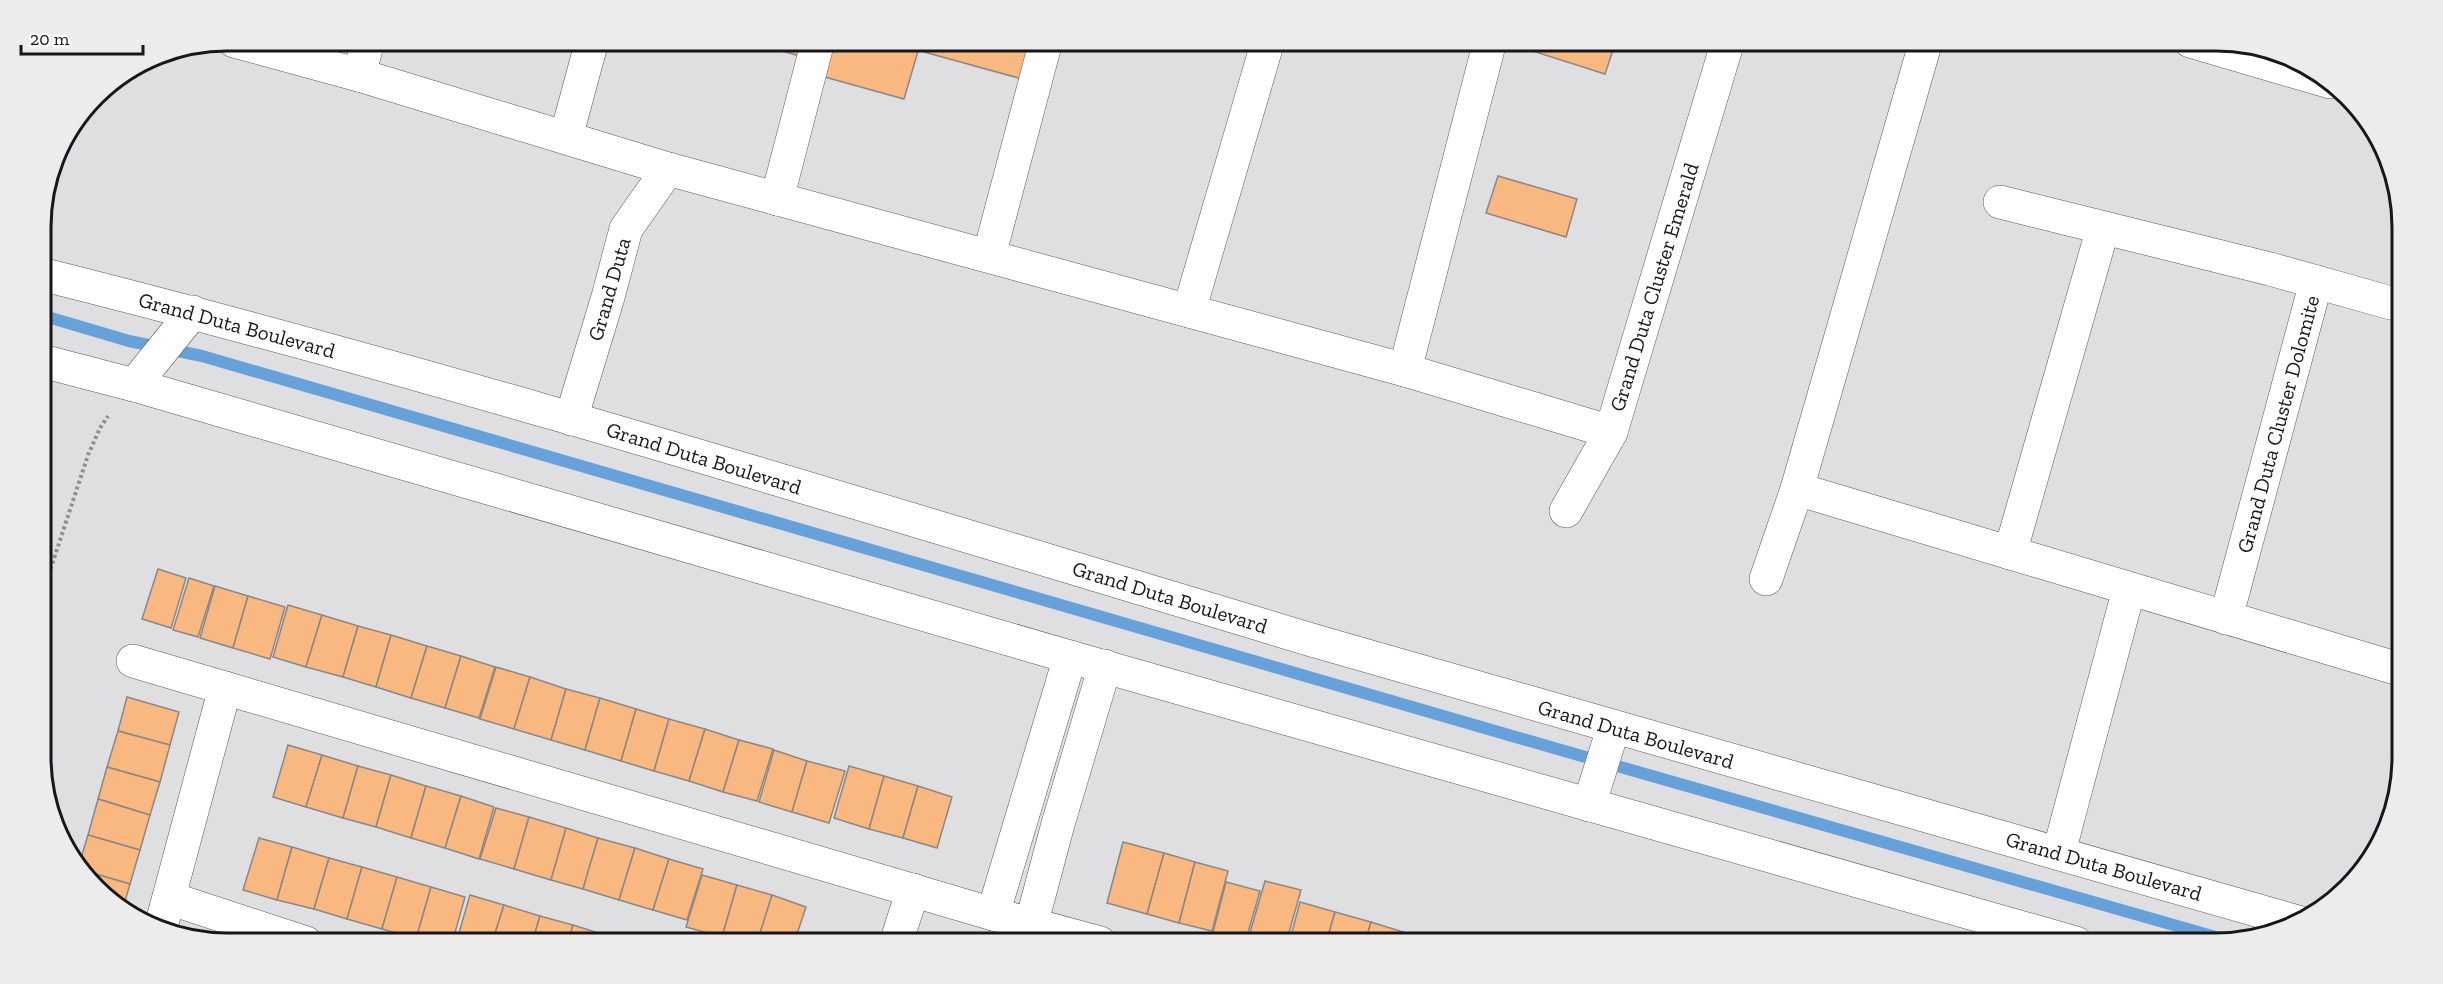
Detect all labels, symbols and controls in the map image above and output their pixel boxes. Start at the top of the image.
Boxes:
scale bar [21,18,142,56]
text: 20 m [30,28,70,50]
street label: Grand Duta Cluster Emerald [1604,159,1704,414]
street label: Grand Duta [582,234,636,344]
street label: Grand Duta Boulevard [136,287,339,363]
street label: Grand Duta Cluster Dolomite [2232,292,2324,556]
street label: Grand Duta Boulevard [603,416,805,500]
street label: Grand Duta Boulevard [1069,555,1271,639]
street label: Grand Duta Boulevard [1535,694,1737,774]
street label: Grand Duta Boulevard [2003,826,2205,906]

